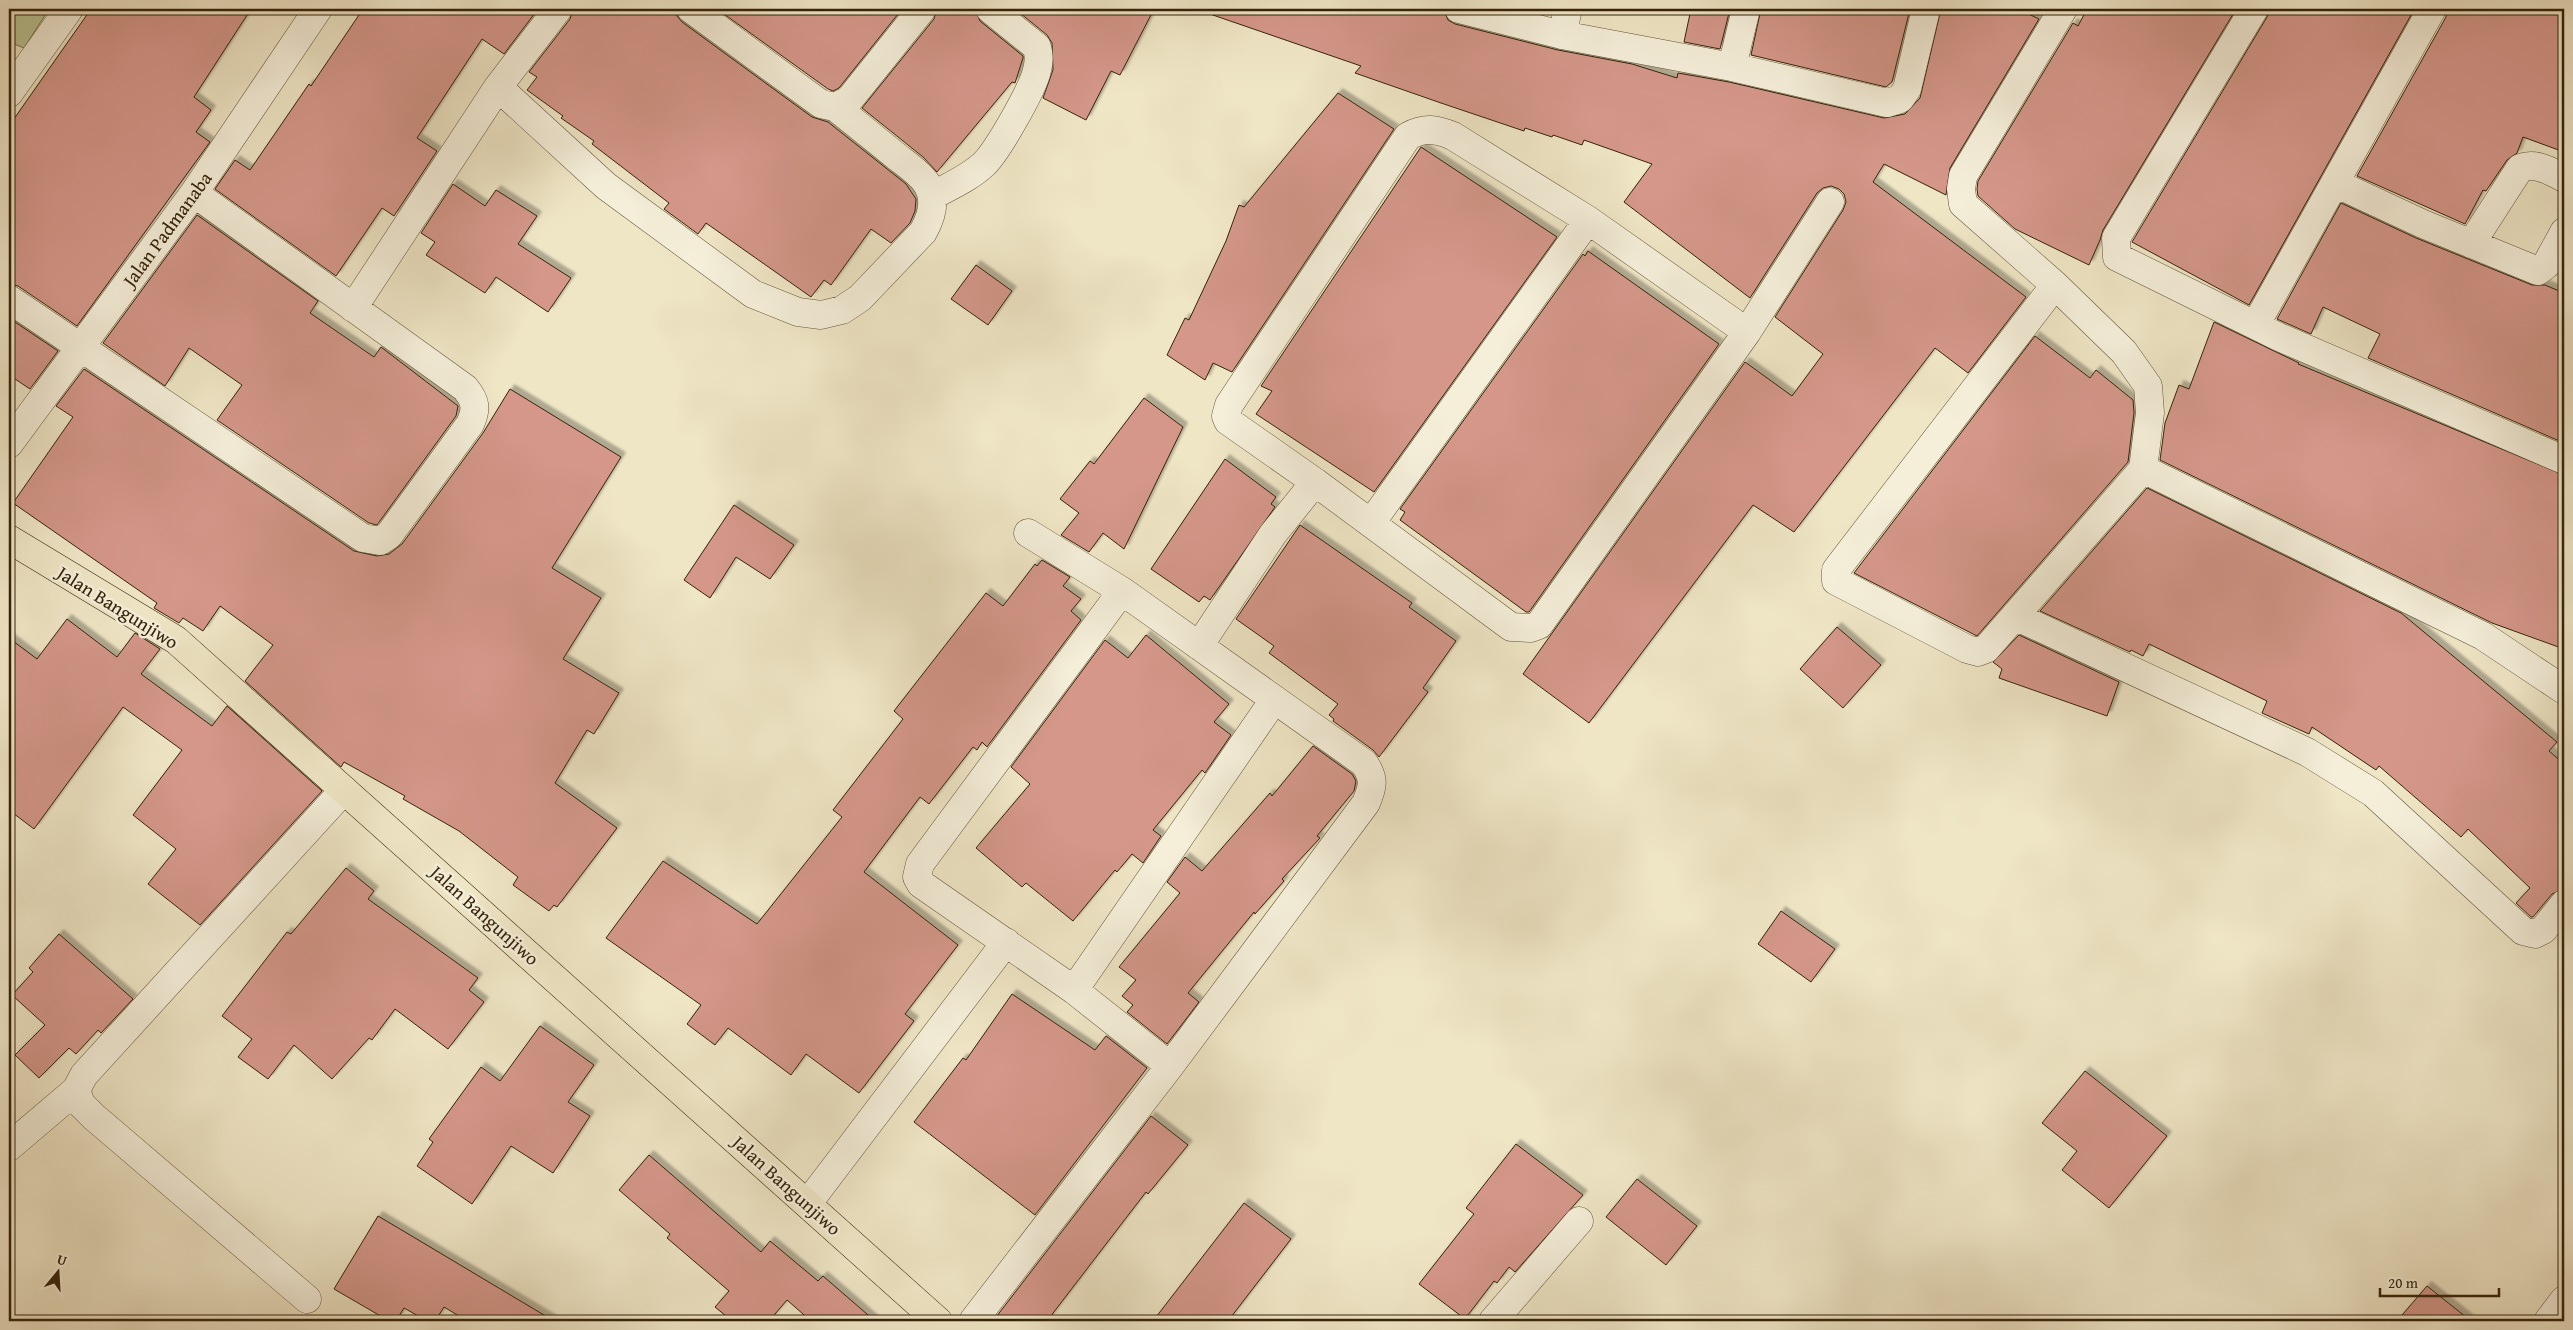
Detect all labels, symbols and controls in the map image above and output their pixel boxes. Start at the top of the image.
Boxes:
street label: Jalan Padmanaba [114,166,218,294]
street label: Jalan Bangunjiwo [50,557,184,656]
street label: Jalan Bangunjiwo [423,857,546,972]
street label: Jalan Bangunjiwo [725,1127,848,1242]
north arrow [32,1248,82,1298]
text: U [54,1249,70,1271]
scale bar [2380,1265,2499,1297]
text: 20 m [2388,1272,2419,1293]

